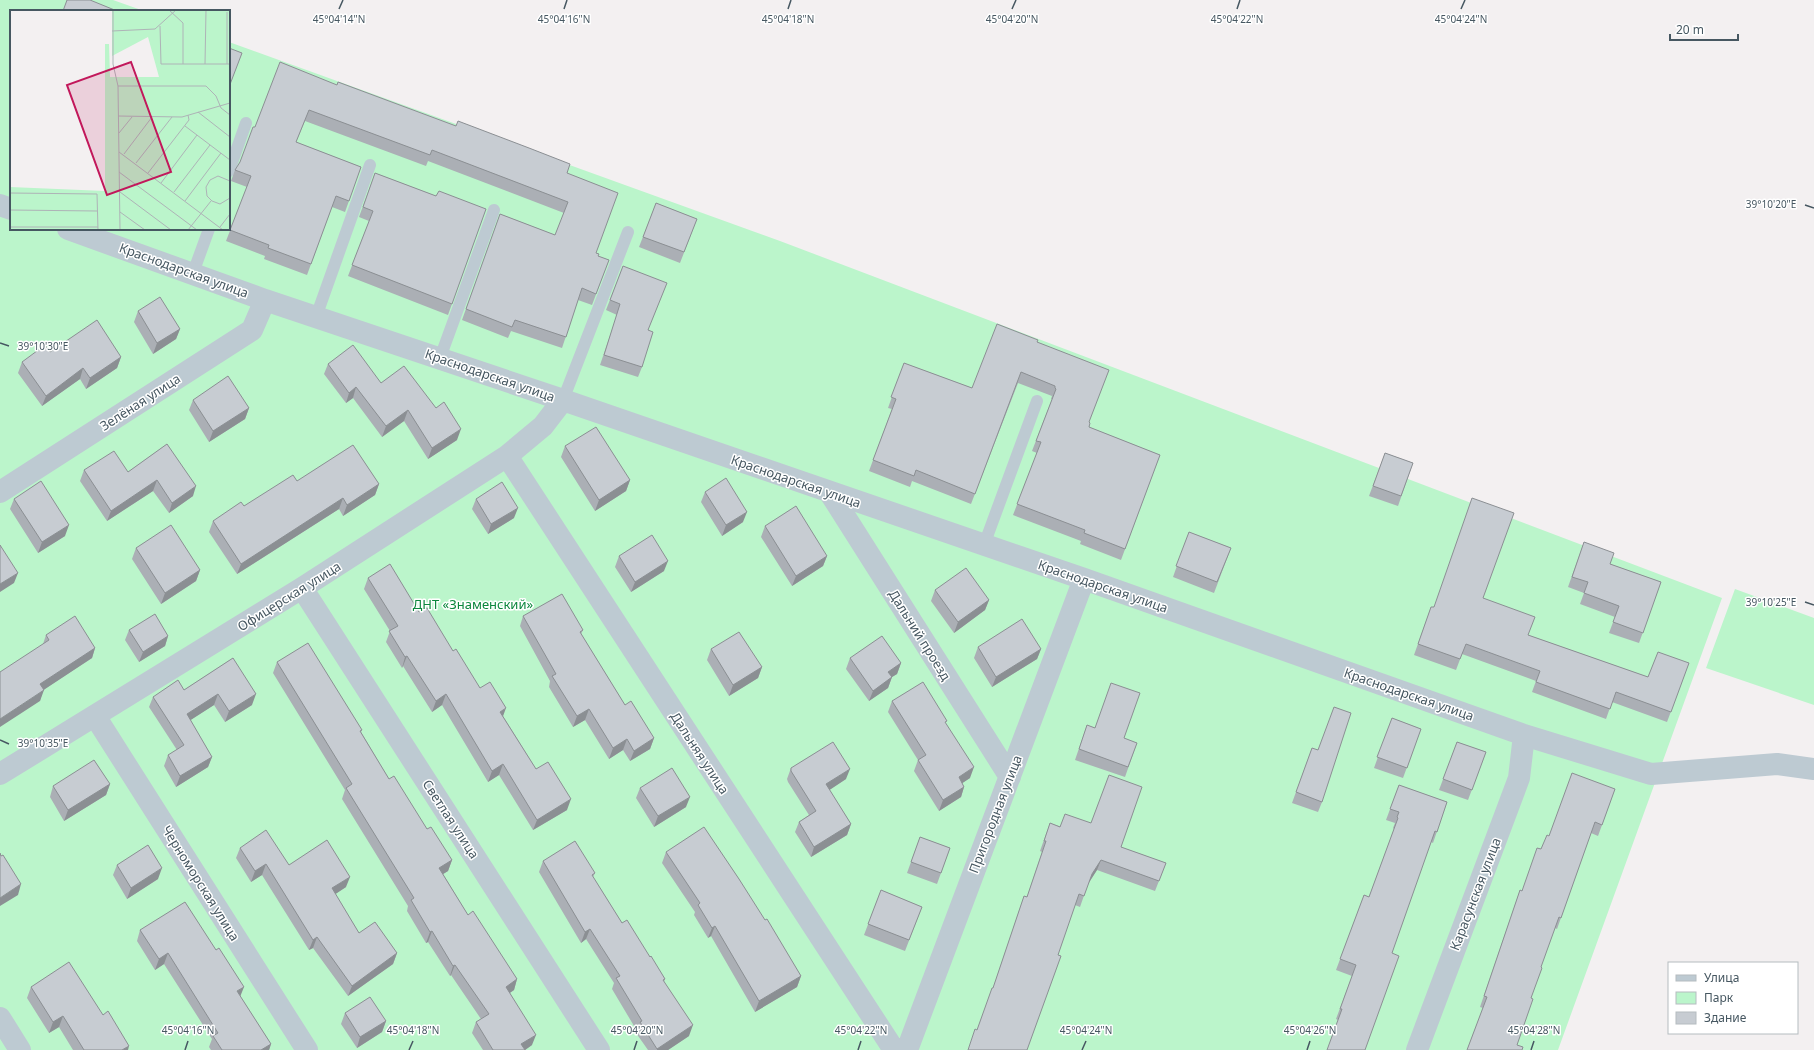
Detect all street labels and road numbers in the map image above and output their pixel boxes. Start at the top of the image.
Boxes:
street label: Краснодарская улица [117,238,251,302]
street label: Краснодарская улица [423,344,557,406]
street label: Зелёная улица [96,369,184,435]
street label: Краснодарская улица [729,450,863,512]
street label: Краснодарская улица [1036,555,1170,617]
street label: Офицерская улица [234,557,344,635]
street label: Дальний проезд [885,586,955,684]
street label: Краснодарская улица [1342,663,1476,725]
street label: Дальняя улица [667,708,733,798]
street label: Пригородная улица [964,752,1026,876]
street label: Светлая улица [419,776,483,862]
street label: Черноморская улица [158,822,244,944]
street label: Карасунская улица [1445,835,1505,953]

